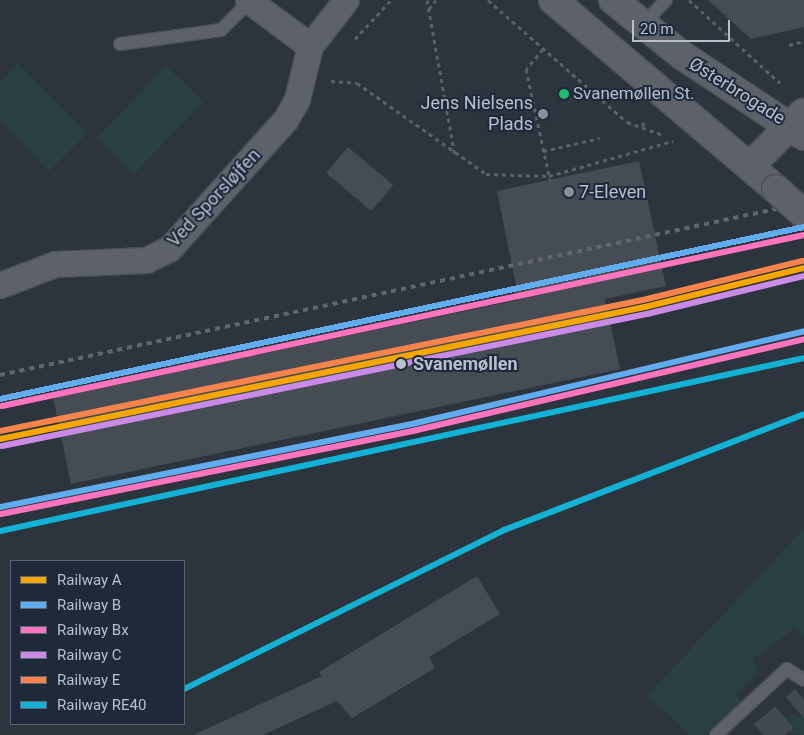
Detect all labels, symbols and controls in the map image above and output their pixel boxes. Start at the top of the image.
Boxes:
scale bar [634,10,732,42]
text: 20 m [640,20,674,38]
street label: Østerbrogade [685,53,789,129]
place label: Svanemøllen St. [573,84,694,104]
marker: Svanemøllen St. [559,89,569,99]
place label: Jens Nielsens Plads [421,93,533,136]
marker: Jens Nielsens Plads [537,108,549,120]
street label: Ved Sporsløjfen [163,145,265,251]
place label: 7-Eleven [579,181,646,203]
marker: 7-Eleven [563,186,575,198]
place label: Svanemøllen [413,353,518,375]
marker: Svanemøllen [393,356,409,372]
legend [10,560,185,725]
text: Railway A [57,571,122,589]
text: Railway B [57,596,121,614]
text: Railway Bx [57,621,129,639]
text: Railway C [57,646,122,664]
text: Railway E [57,671,120,689]
text: Railway RE40 [57,696,146,714]

